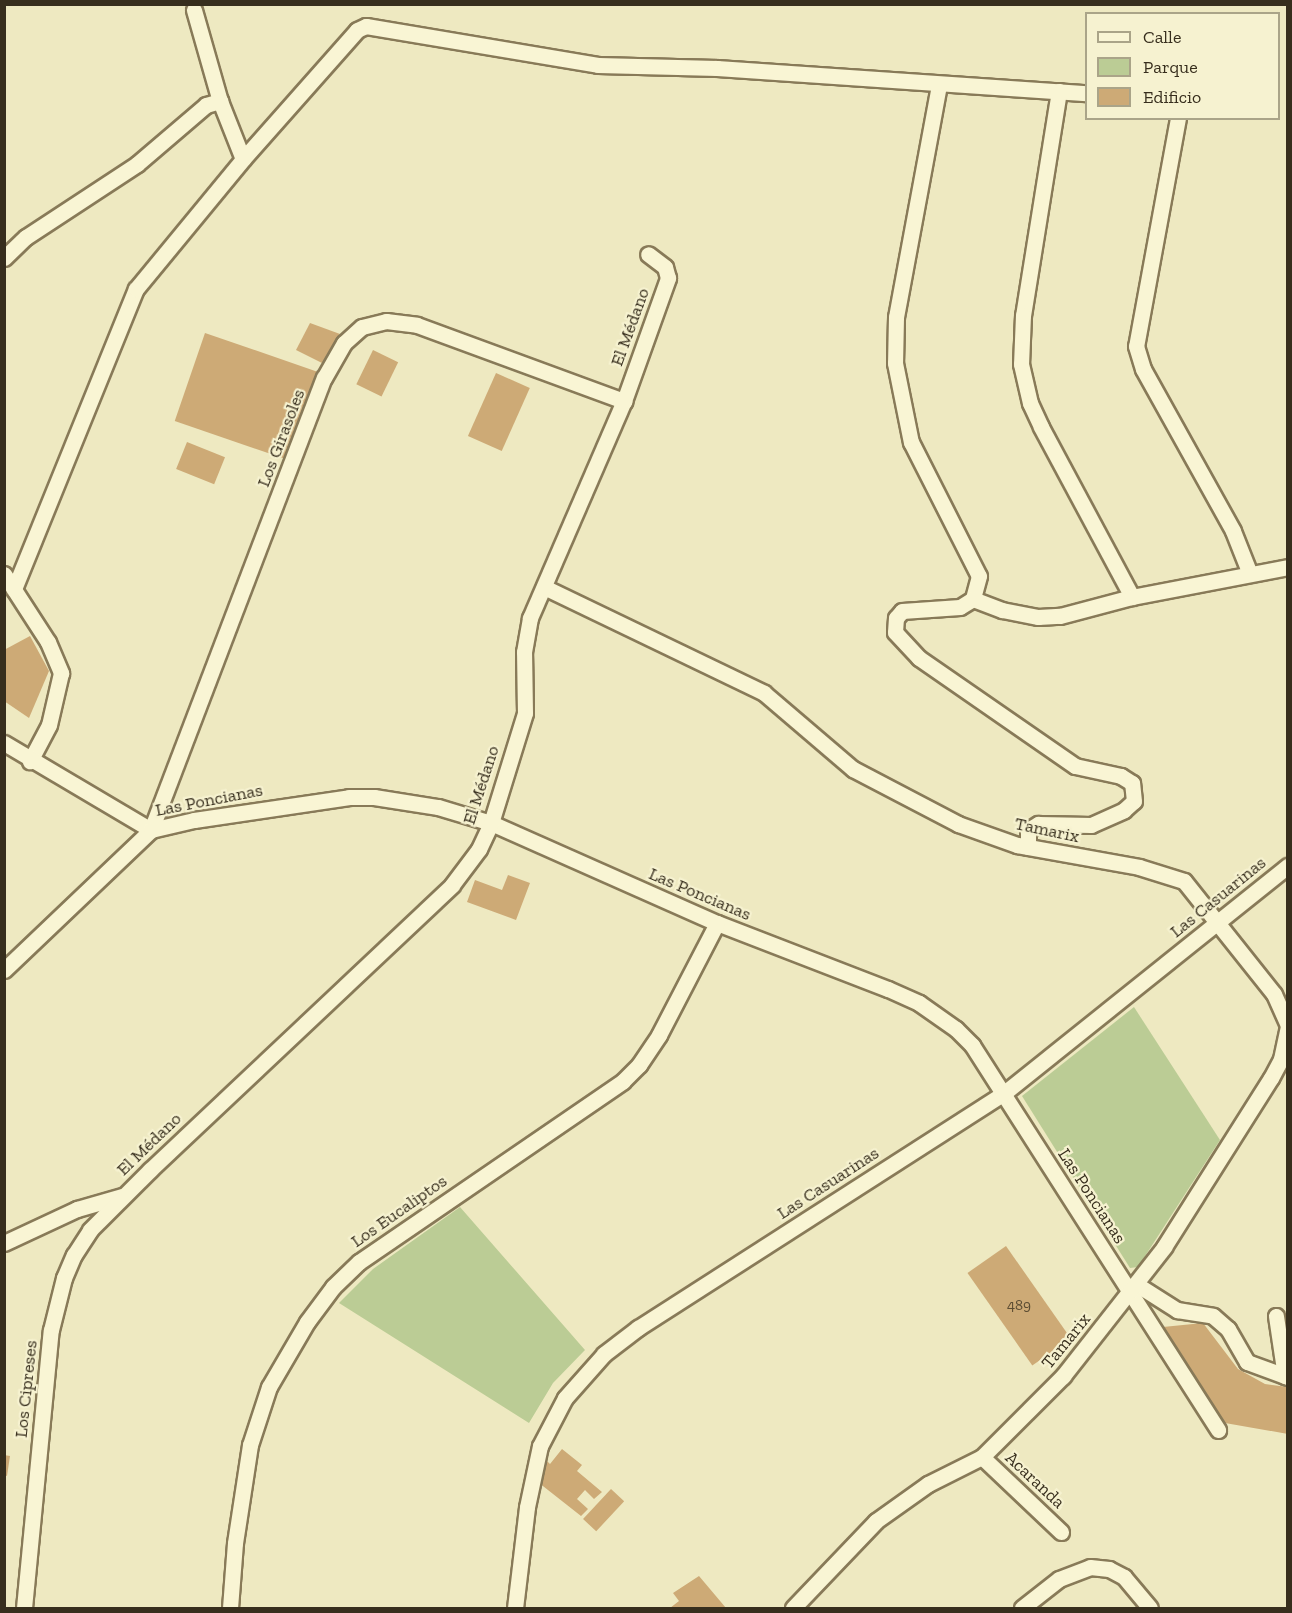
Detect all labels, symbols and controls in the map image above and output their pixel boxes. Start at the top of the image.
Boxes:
legend [1085,12,1280,120]
text: Calle [1143,26,1181,48]
text: Parque [1143,56,1198,78]
text: Edificio [1143,86,1201,108]
street label: El Médano [606,285,654,369]
street label: Los Girasoles [252,386,310,490]
street label: El Médano [458,743,504,827]
street label: Las Poncianas [153,779,265,821]
street label: Tamarix [1013,813,1081,847]
street label: Las Casuarinas [1166,852,1270,942]
street label: Las Poncianas [646,863,754,925]
street label: El Médano [112,1108,186,1180]
street label: Las Casuarinas [773,1142,883,1224]
street label: Las Poncianas [1053,1144,1131,1248]
street label: Los Eucaliptos [347,1170,451,1252]
house number: 489 [1007,1297,1031,1315]
street label: Tamarix [1037,1309,1095,1373]
street label: Los Cipreses [10,1339,42,1439]
street label: Acaranda [1001,1447,1069,1513]

